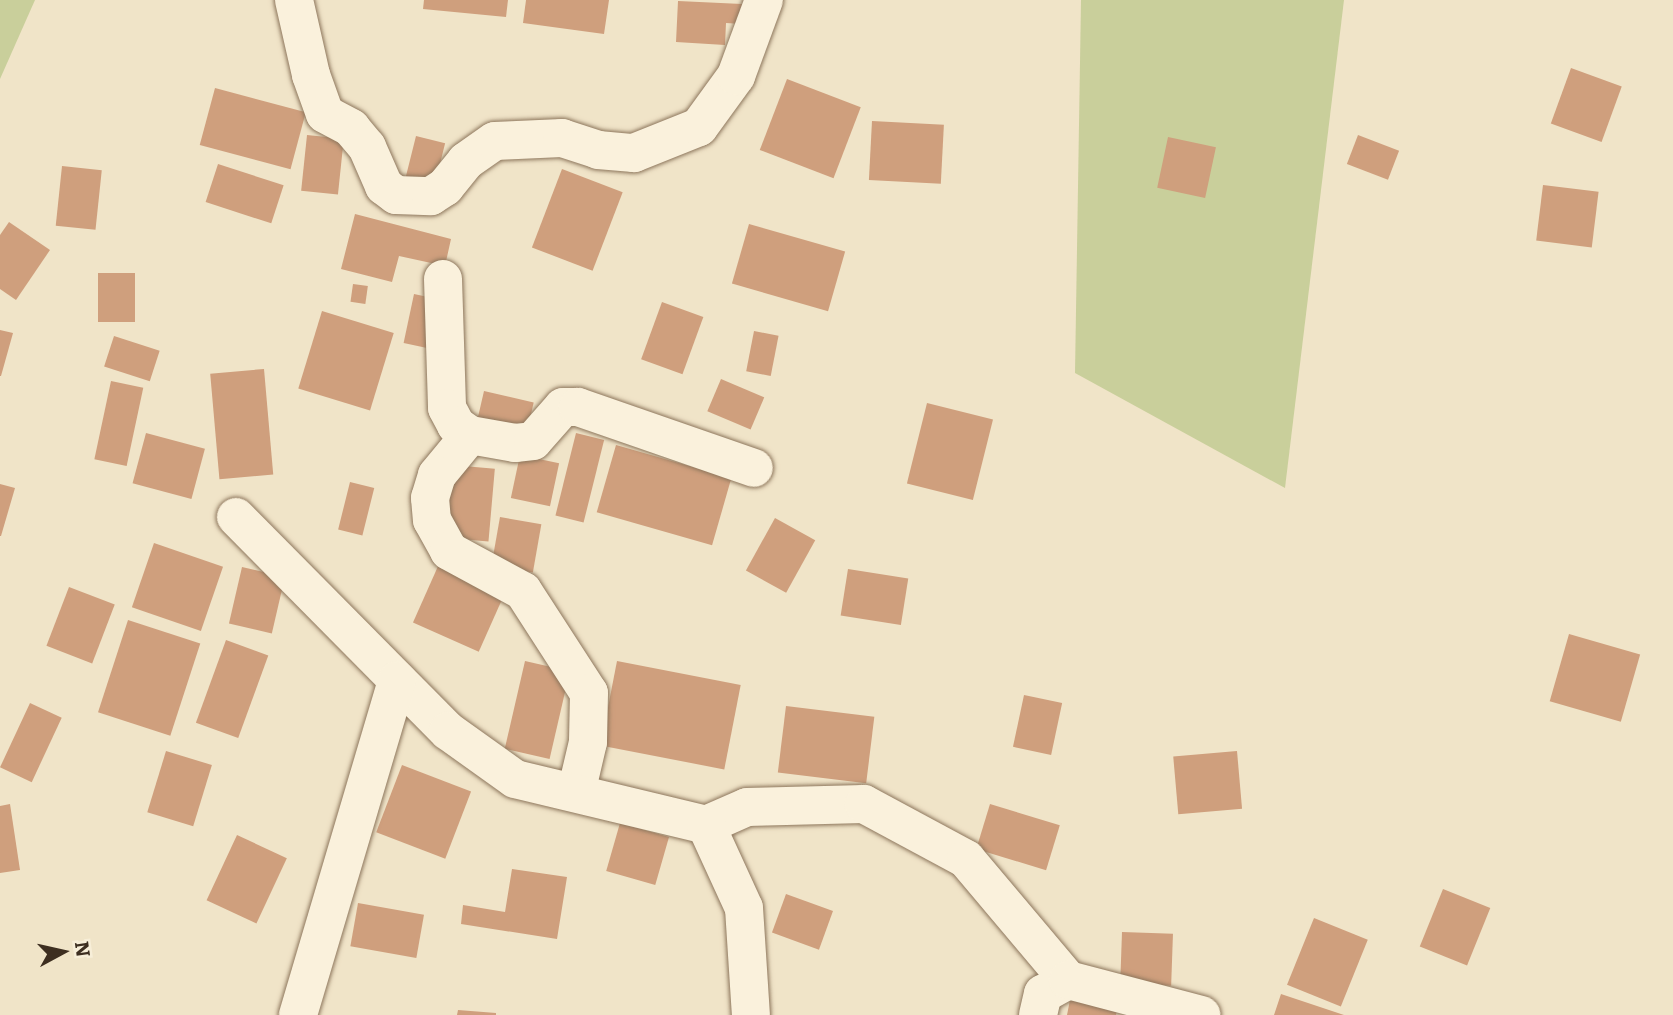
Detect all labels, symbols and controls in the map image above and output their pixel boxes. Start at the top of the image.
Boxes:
north arrow [28,917,98,987]
text: N [69,939,99,959]

